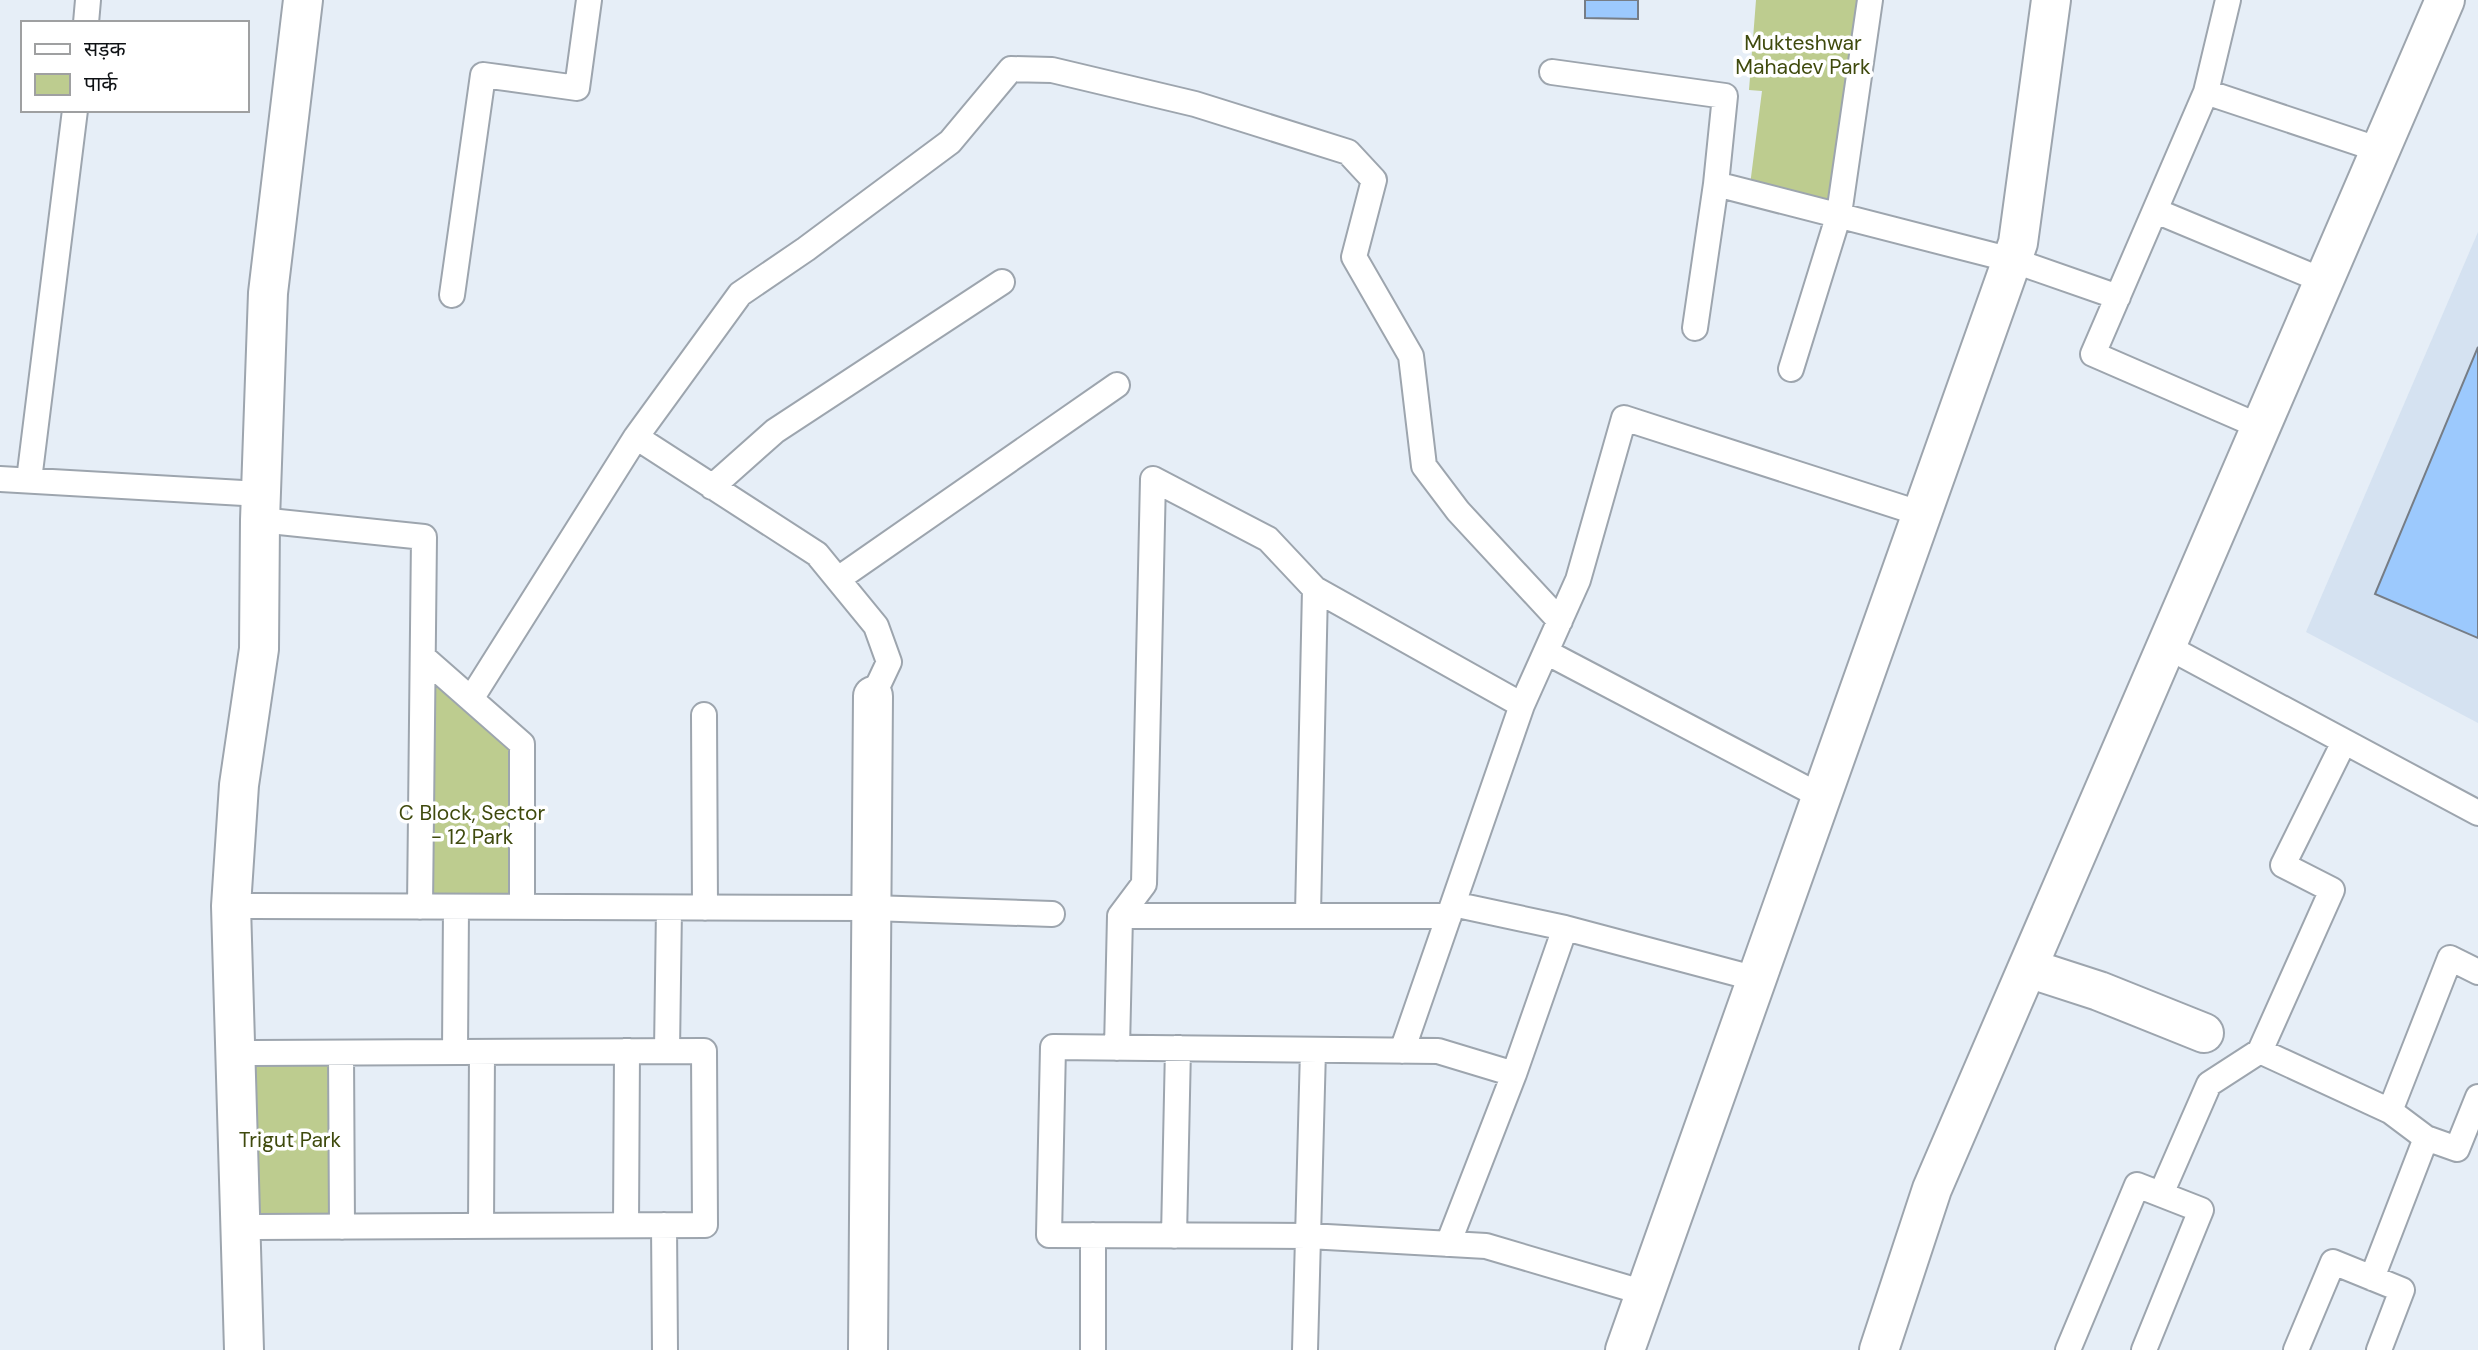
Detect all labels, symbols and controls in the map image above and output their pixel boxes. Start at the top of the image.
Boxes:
legend [21,21,248,112]
park label: Mukteshwar Mahadev Park [1735,29,1871,81]
text: सड़क [84,35,126,63]
text: पार्क [84,70,118,98]
park label: C Block, Sector - 12 Park [399,799,545,851]
park label: Trigut Park [239,1126,342,1154]

